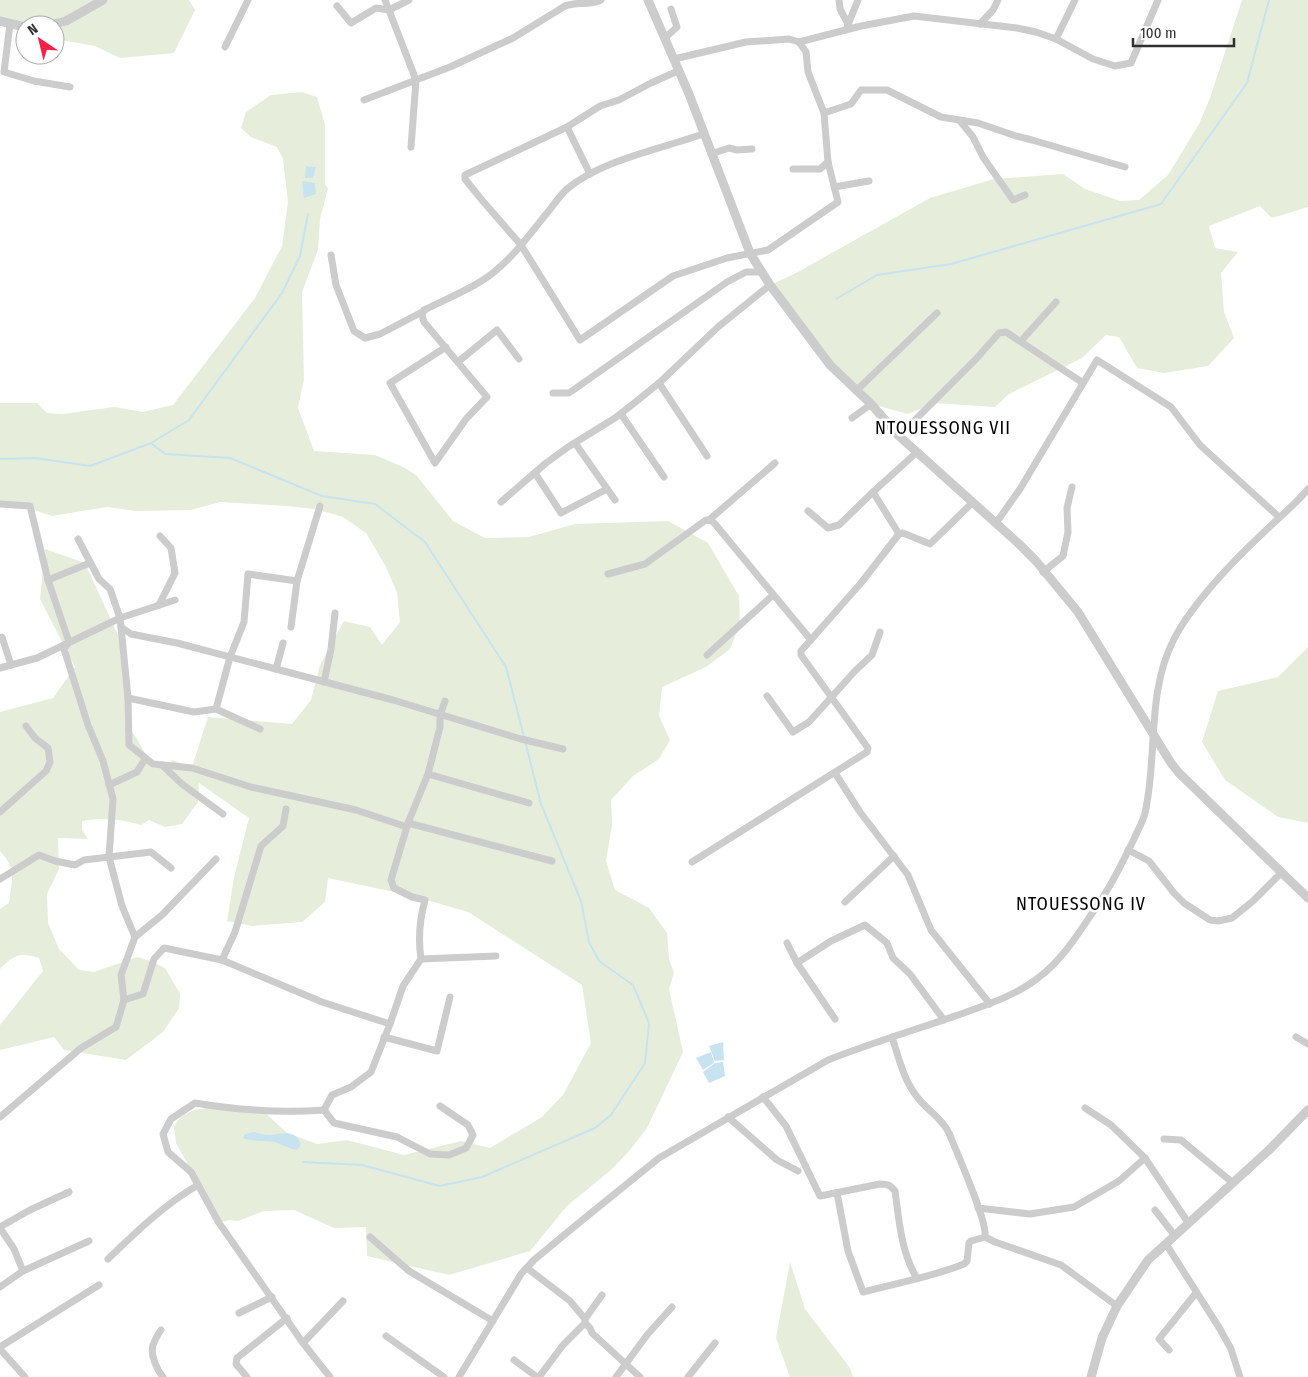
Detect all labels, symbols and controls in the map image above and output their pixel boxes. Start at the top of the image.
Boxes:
north arrow [15,15,65,65]
scale bar [1133,15,1234,47]
text: N [25,20,41,39]
text: 100 m [1140,24,1177,42]
district label: NTOUESSONG VII [875,417,1011,439]
district label: NTOUESSONG IV [1016,893,1146,915]

